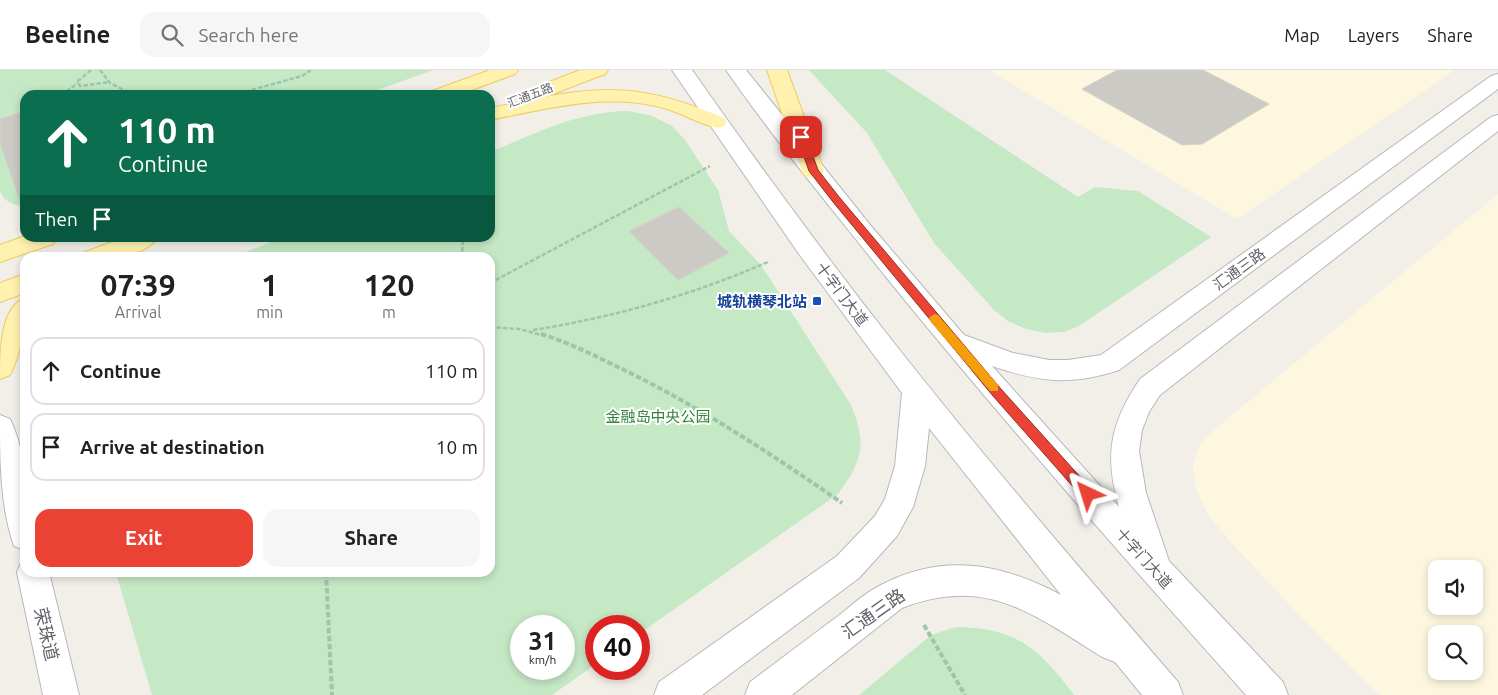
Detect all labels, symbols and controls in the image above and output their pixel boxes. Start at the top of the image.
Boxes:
search box [140,12,490,57]
text: Beeline [25,21,110,48]
icon: search [158,21,186,49]
text: Search here [198,24,299,46]
text: Map [1284,25,1320,45]
text: Layers [1348,25,1399,45]
text: Share [1427,25,1473,45]
street label: 汇通五路 [505,80,555,110]
icon: ahead [35,110,100,175]
text: 110 m [118,110,216,150]
pin [780,116,822,158]
icon: arrive [787,123,815,151]
text: Continue [118,151,208,176]
icon: arrive [88,205,116,233]
text: Then [35,208,78,230]
street label: 汇通三路 [1210,244,1268,294]
street label: 十字门大道 [813,259,871,329]
text: 07:39 [101,268,176,302]
text: 1 [261,268,278,302]
text: 120 [364,268,414,302]
place label: 城轨横琴北站 [717,293,807,310]
marker: 城轨横琴北站 [811,295,823,307]
text: Arrival [115,303,161,321]
text: min [256,303,283,321]
text: m [382,303,396,321]
icon: ahead [37,357,65,385]
text: Continue [80,360,161,382]
text: 110 m [425,360,478,382]
park label: 金融岛中央公园 [605,408,711,425]
icon: arrive [37,433,65,461]
text: Arrive at destination [80,436,265,458]
text: 10 m [436,436,478,458]
position arrow [1061,467,1113,519]
button: Exit [35,509,253,567]
button: Share [263,509,480,567]
street label: 十字门大道 [1113,524,1175,592]
map controls [1428,560,1483,680]
button: sound [1428,560,1483,615]
street label: 汇通三路 [838,584,908,642]
street label: 荣珠道 [31,605,63,663]
speed limit sign: 40 [585,615,650,680]
button: search [1428,625,1483,680]
text: 31 [528,627,557,655]
text: km/h [529,653,556,666]

